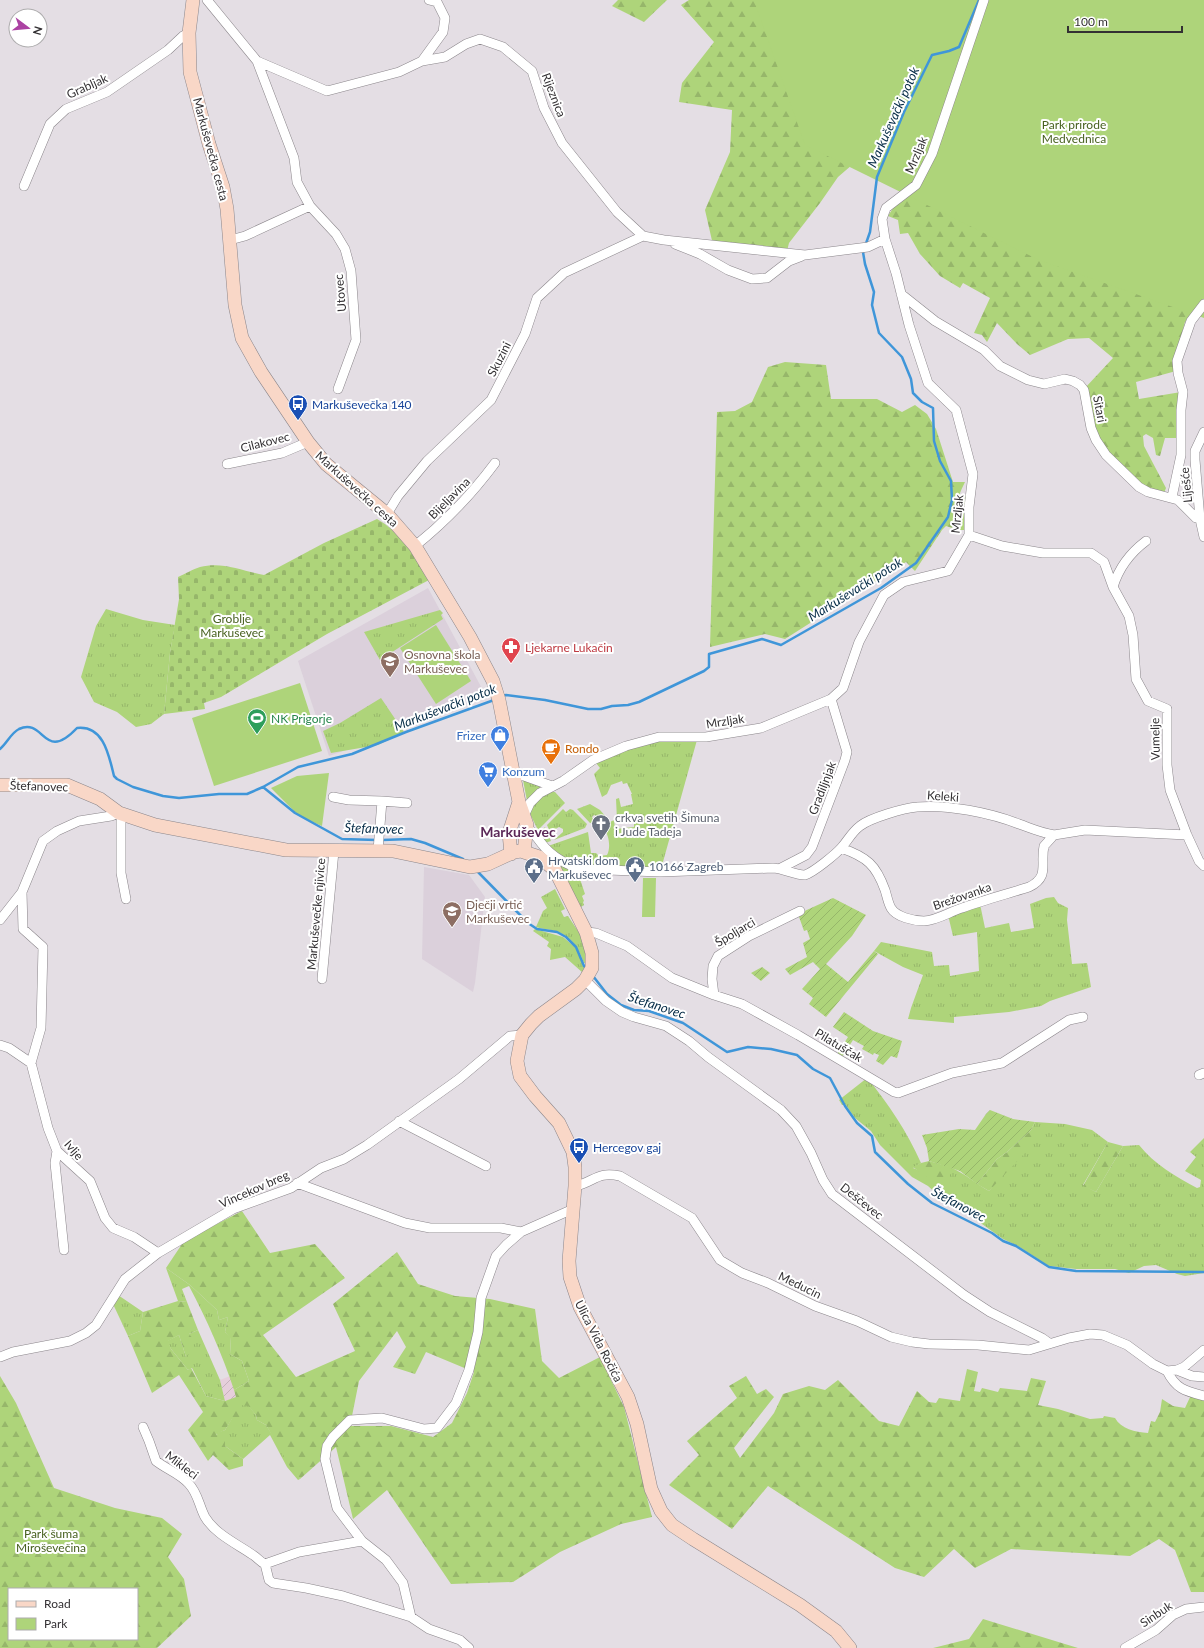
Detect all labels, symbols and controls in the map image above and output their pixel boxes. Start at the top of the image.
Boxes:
north arrow [8,8,48,48]
scale bar [1068,8,1182,34]
text: 100 m [1074,14,1108,29]
text: N [31,25,46,37]
water label: Markuševački potok [864,64,923,170]
street label: Grabljak [64,70,111,102]
street label: Rijeznica [539,71,569,119]
street label: Markuševečka cesta [190,96,232,202]
park label: Park prirode Medvednica [1042,117,1106,146]
street label: Mrzljak [902,133,931,176]
street label: Utovec [331,273,349,312]
street label: Skuzini [484,339,514,379]
bus stop icon: Markuševečka 140 [287,393,309,421]
street label: Sitari [1090,394,1110,424]
place label: Markuševečka 140 [312,397,412,412]
street label: Cilakovec [239,429,291,455]
street label: Markuševečka cesta [313,448,401,530]
street label: Liješće [1177,467,1195,503]
street label: Bijeljavina [425,474,473,522]
street label: Mrzljak [948,493,967,534]
water label: Markuševački potok [805,553,906,624]
park label: Groblje Markuševec [200,611,264,640]
pharmacy icon: Ljekarne Lukačin [500,636,522,664]
place label: Ljekarne Lukačin [525,640,613,655]
place label: Osnovna škola Markuševec [404,647,481,676]
school or university icon: Osnovna škola Markuševec [379,650,401,678]
water label: Markuševački potok [392,680,499,734]
sports icon: NK Prigorje [246,707,268,735]
street label: Mrzljak [705,710,746,731]
place label: NK Prigorje [271,711,332,726]
street label: Vumelje [1147,718,1163,760]
shop icon: Frizer [489,724,511,752]
place label: Frizer [456,728,487,743]
cafe icon: Rondo [540,737,562,765]
place label: Rondo [565,741,599,756]
street label: Gradiljnjak [805,758,839,817]
supermarket icon: Konzum [477,760,499,788]
place label: Konzum [502,764,545,779]
street label: Štefanovec [10,777,69,795]
street label: Keleki [927,787,960,805]
place label: crkva svetih Šimuna i Jude Tadeja [615,810,719,839]
church icon: crkva svetih Šimuna i Jude Tadeja [590,813,612,841]
water label: Štefanovec [344,819,404,837]
district label: Markuševec [480,823,556,840]
place label: Hrvatski dom Markuševec [548,853,618,882]
public building icon: 10166 Zagreb [624,855,646,883]
public building icon: Hrvatski dom Markuševec [523,856,545,884]
street label: Markuševečke njivice [304,857,328,971]
place label: 10166 Zagreb [649,859,724,874]
street label: Brežovanka [931,879,993,913]
place label: Dječji vrtić Markuševec [466,897,530,926]
school or university icon: Dječji vrtić Markuševec [441,900,463,928]
street label: Špoljarci [712,914,758,950]
water label: Štefanovec [626,988,688,1022]
street label: Pilatuščak [813,1025,866,1065]
bus stop icon: Hercegov gaj [568,1136,590,1164]
street label: Ivlje [61,1137,87,1163]
place label: Hercegov gaj [593,1140,661,1155]
street label: Vincekov breg [217,1167,291,1211]
street label: Deščevec [837,1180,887,1223]
water label: Štefanovec [929,1183,989,1225]
street label: Meducin [776,1268,824,1302]
street label: Ulica Vida Ročića [572,1298,626,1384]
street label: Mikleci [162,1448,202,1482]
park label: Park šuma Miroševečina [16,1526,86,1555]
legend [8,1588,138,1640]
text: Road [44,1596,71,1611]
street label: Sinbuk [1137,1597,1176,1630]
text: Park [44,1616,68,1631]

